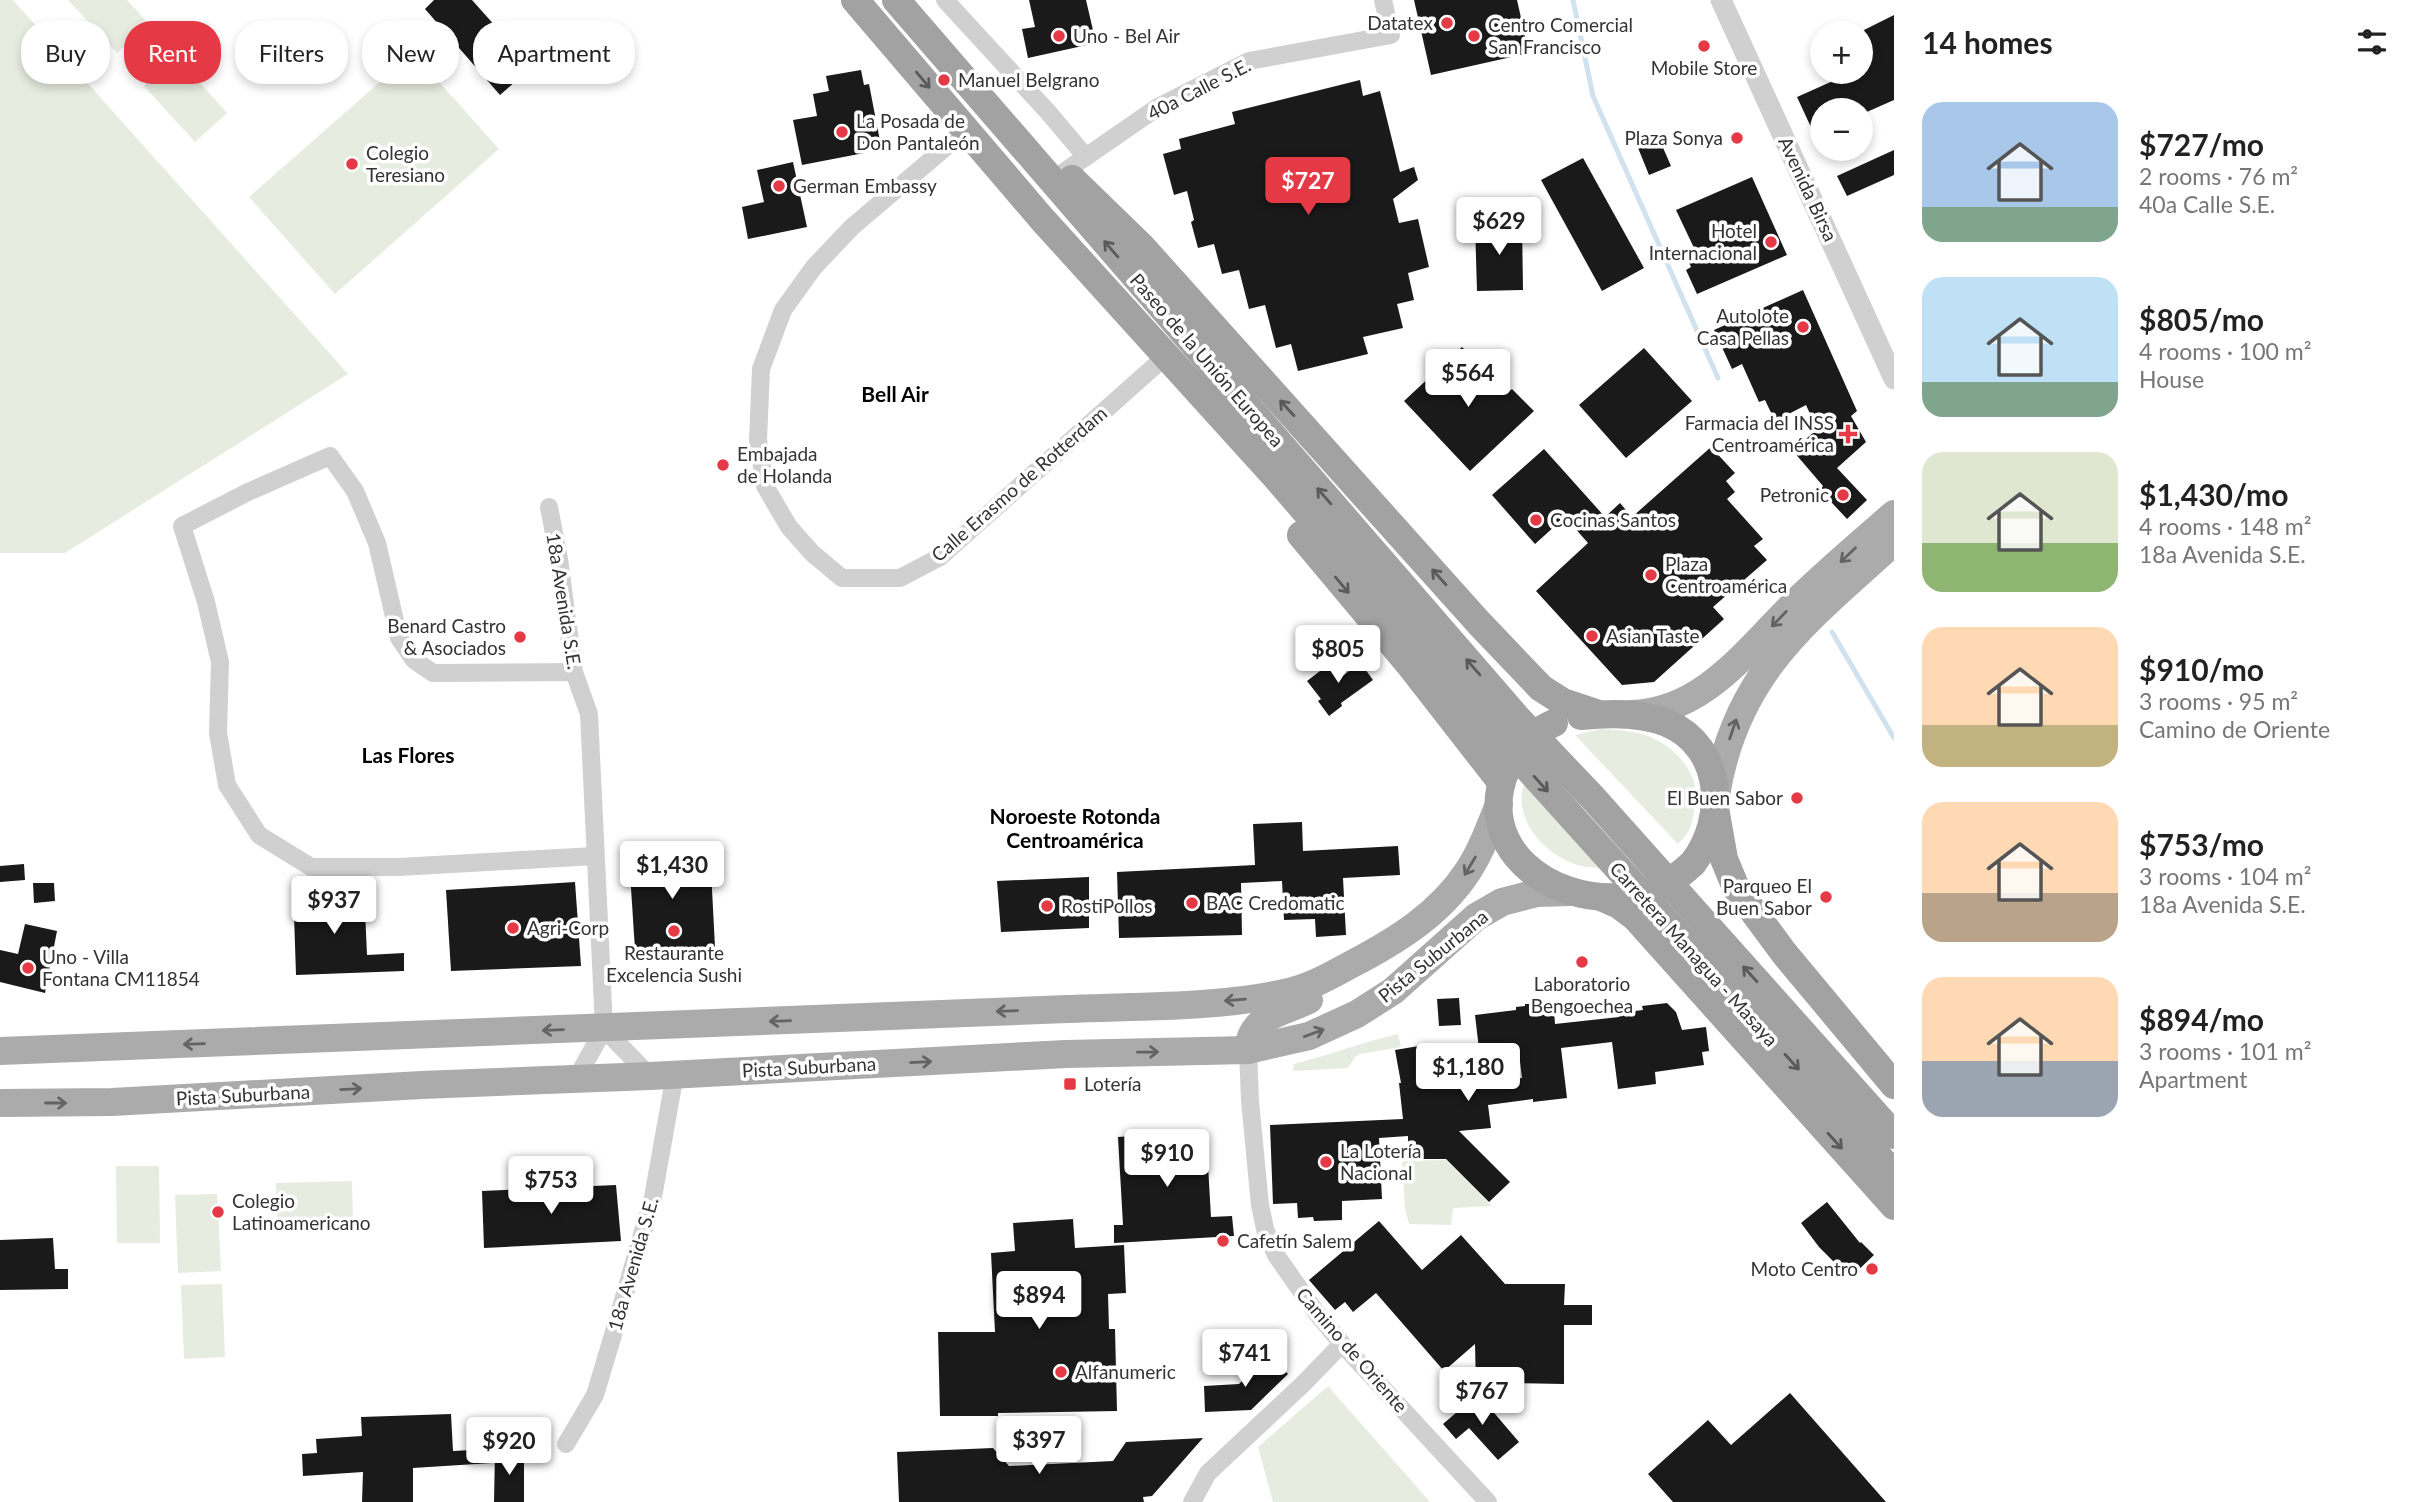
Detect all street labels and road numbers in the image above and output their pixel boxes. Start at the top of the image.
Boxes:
street label: 40a Calle S.E. [1143,53,1254,124]
street label: Avenida Birsa [1774,133,1843,245]
street label: Paseo de la Unión Europea [1126,268,1289,451]
street label: Calle Erasmo de Rotterdam [926,401,1111,566]
street label: 18a Avenida S.E. [542,531,587,671]
street label: Carretera Managua - Masaya [1605,857,1783,1051]
street label: Pista Suburbana [1373,904,1492,1007]
street label: Pista Suburbana [741,1052,877,1081]
street label: Pista Suburbana [175,1080,311,1109]
street label: 18a Avenida S.E. [602,1194,663,1333]
street label: Camino de Oriente [1292,1283,1413,1417]

